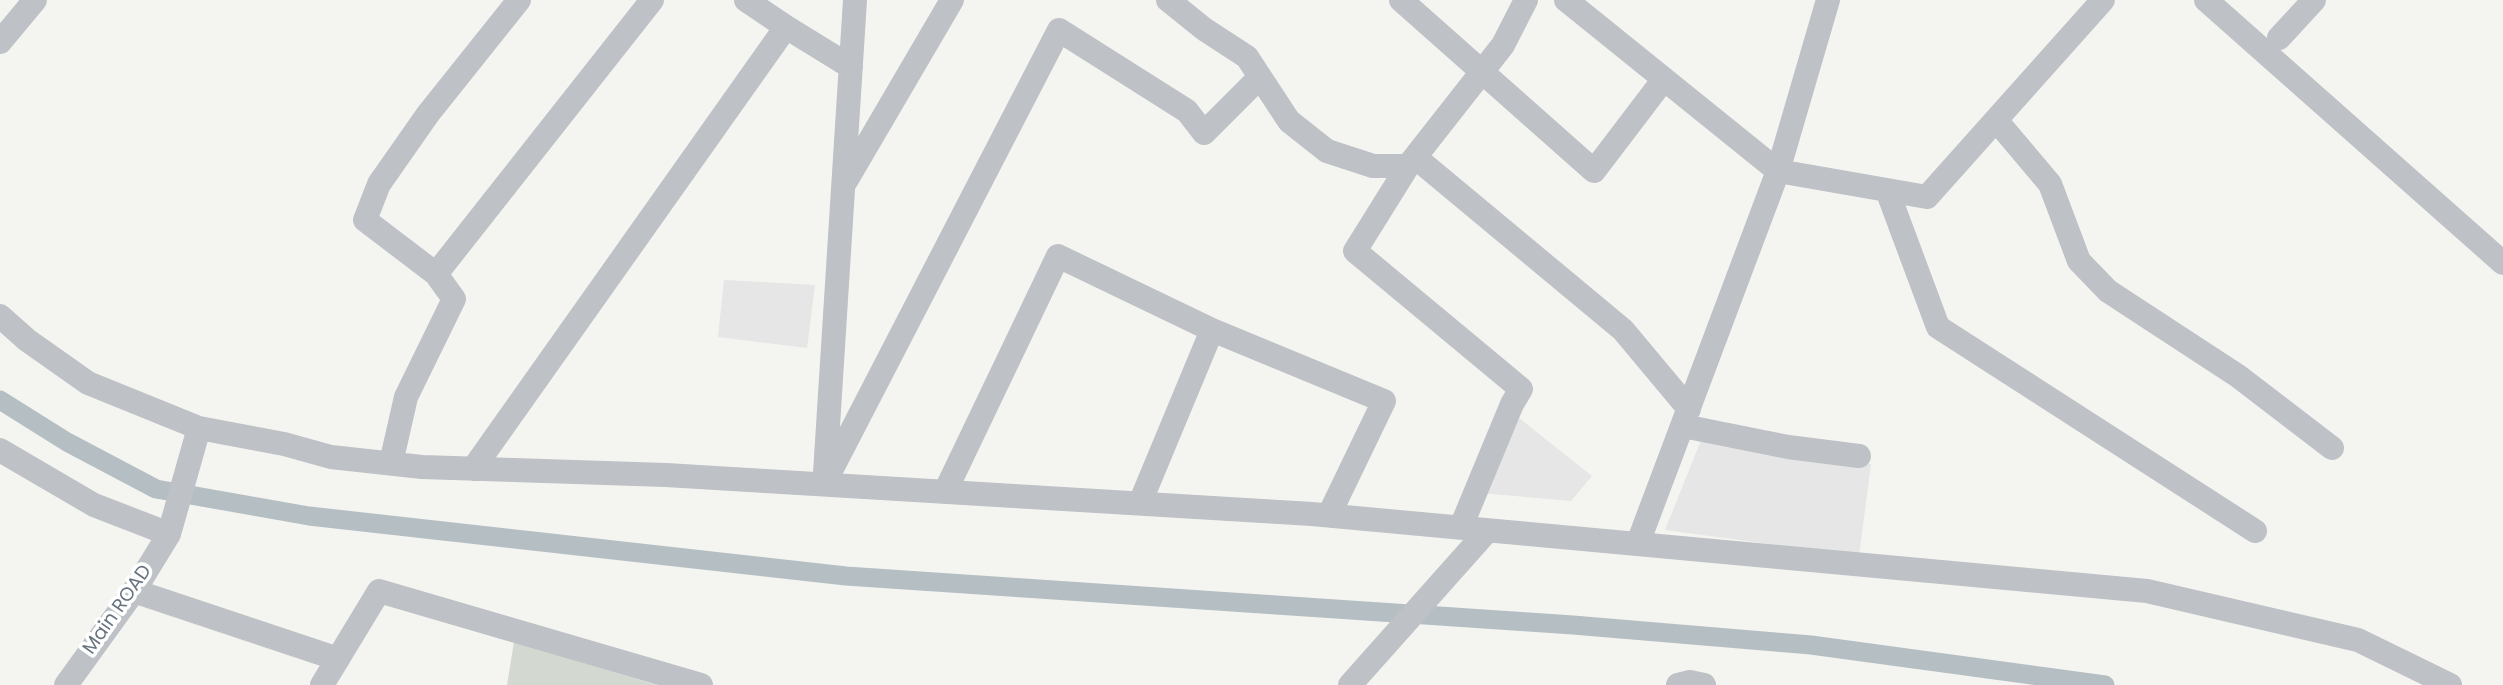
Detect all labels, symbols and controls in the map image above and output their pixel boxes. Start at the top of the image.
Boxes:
street label: Main ROAD [79,561,157,659]

